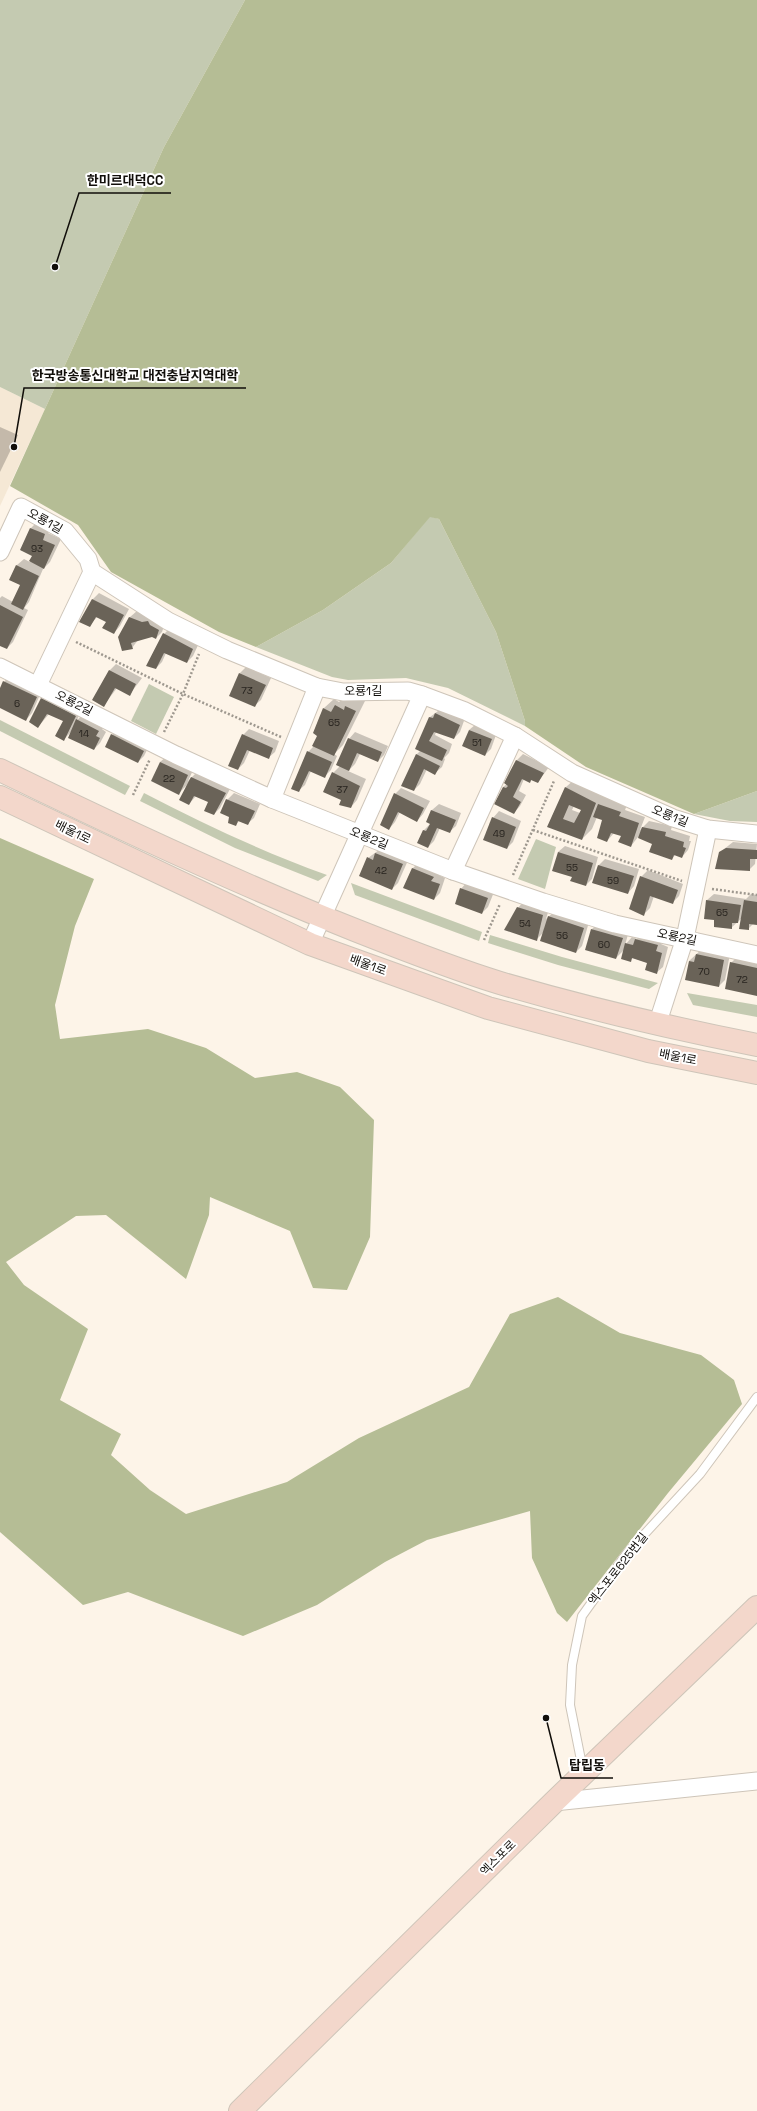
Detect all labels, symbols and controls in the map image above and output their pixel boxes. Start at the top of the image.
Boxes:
callout: 한미르대덕CC [79,168,171,193]
text: 한미르대덕CC [87,172,163,189]
callout: 한국방송통신대학교 대전충남지역대학 [24,363,246,388]
text: 한국방송통신대학교 대전충남지역대학 [32,367,238,384]
street label: 오룡1길 [24,505,66,537]
house number: 93 [31,542,43,555]
street label: 오룡1길 [344,683,382,699]
house number: 73 [241,684,253,697]
street label: 오룡2길 [52,687,96,719]
house number: 6 [14,697,20,710]
house number: 65 [328,716,340,729]
house number: 14 [79,727,89,740]
house number: 51 [472,736,482,749]
house number: 22 [163,772,175,785]
house number: 37 [336,783,348,796]
street label: 오룡1길 [649,801,691,831]
street label: 배울1로 [52,816,94,848]
street label: 오룡2길 [347,823,391,853]
house number: 49 [493,827,505,840]
house number: 55 [566,861,578,874]
house number: 42 [375,864,387,877]
house number: 59 [607,874,619,887]
house number: 65 [716,906,728,919]
house number: 54 [519,917,531,930]
street label: 오룡2길 [656,925,698,949]
house number: 56 [556,929,568,942]
house number: 60 [598,938,610,951]
street label: 배울1로 [347,951,389,979]
house number: 70 [698,965,710,978]
house number: 72 [736,973,748,986]
street label: 배울1로 [658,1046,698,1068]
street label: 엑스포로625번길 [585,1529,651,1609]
callout: 탑립동 [561,1753,613,1778]
text: 탑립동 [569,1757,605,1774]
street label: 엑스포로 [477,1837,519,1879]

